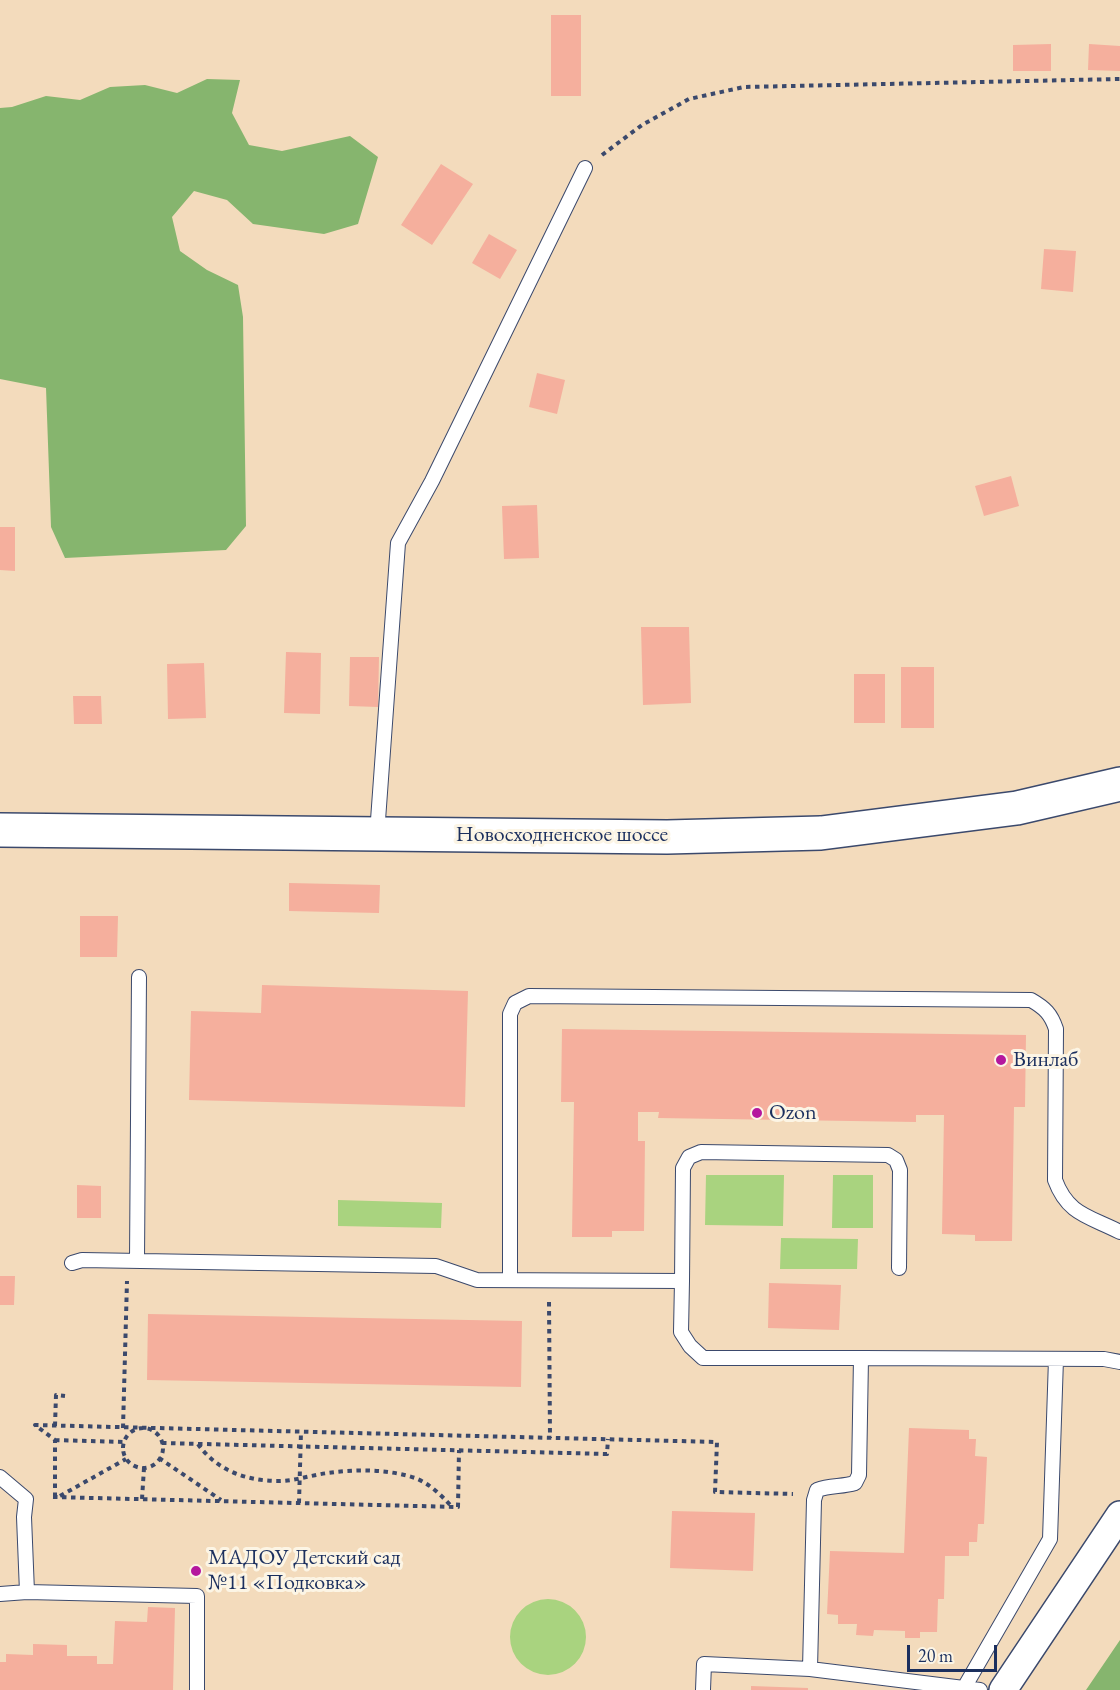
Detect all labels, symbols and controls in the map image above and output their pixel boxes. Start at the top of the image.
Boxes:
street label: Новосходненское шоссе [456,822,668,848]
place label: Винлаб [1013,1047,1078,1073]
marker: Винлаб [994,1053,1008,1067]
place label: Ozon [769,1100,817,1126]
marker: Ozon [750,1106,764,1120]
place label: МАДОУ Детский сад №11 «Подковка» [208,1545,400,1597]
marker: МАДОУ Детский сад №11 «Подковка» [189,1564,203,1578]
scale bar [910,1633,1000,1671]
text: 20 m [918,1644,953,1667]

